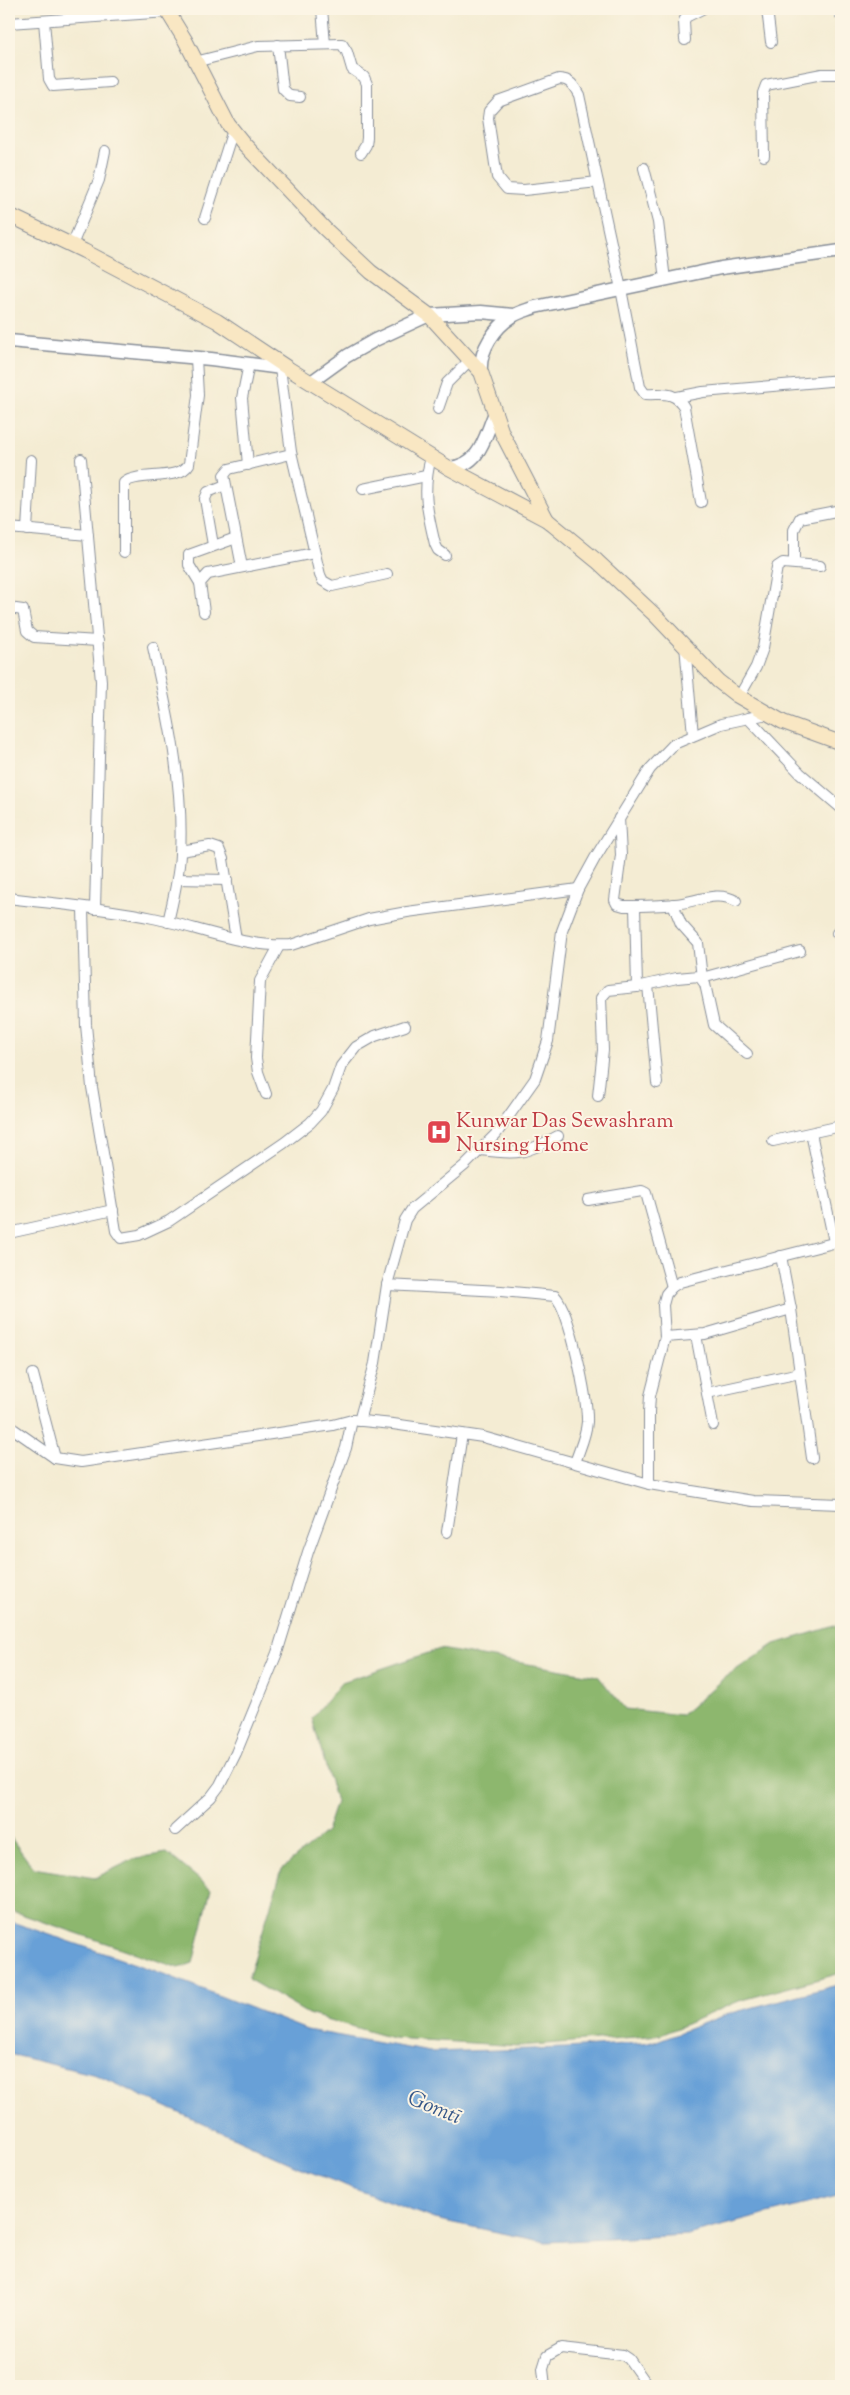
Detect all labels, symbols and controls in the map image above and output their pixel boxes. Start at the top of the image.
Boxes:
place label: Kunwar Das Sewashram Nursing Home [456,1107,674,1161]
hospital icon: Kunwar Das Sewashram Nursing Home [426,1119,452,1145]
water label: Gomtī [402,2084,466,2134]

